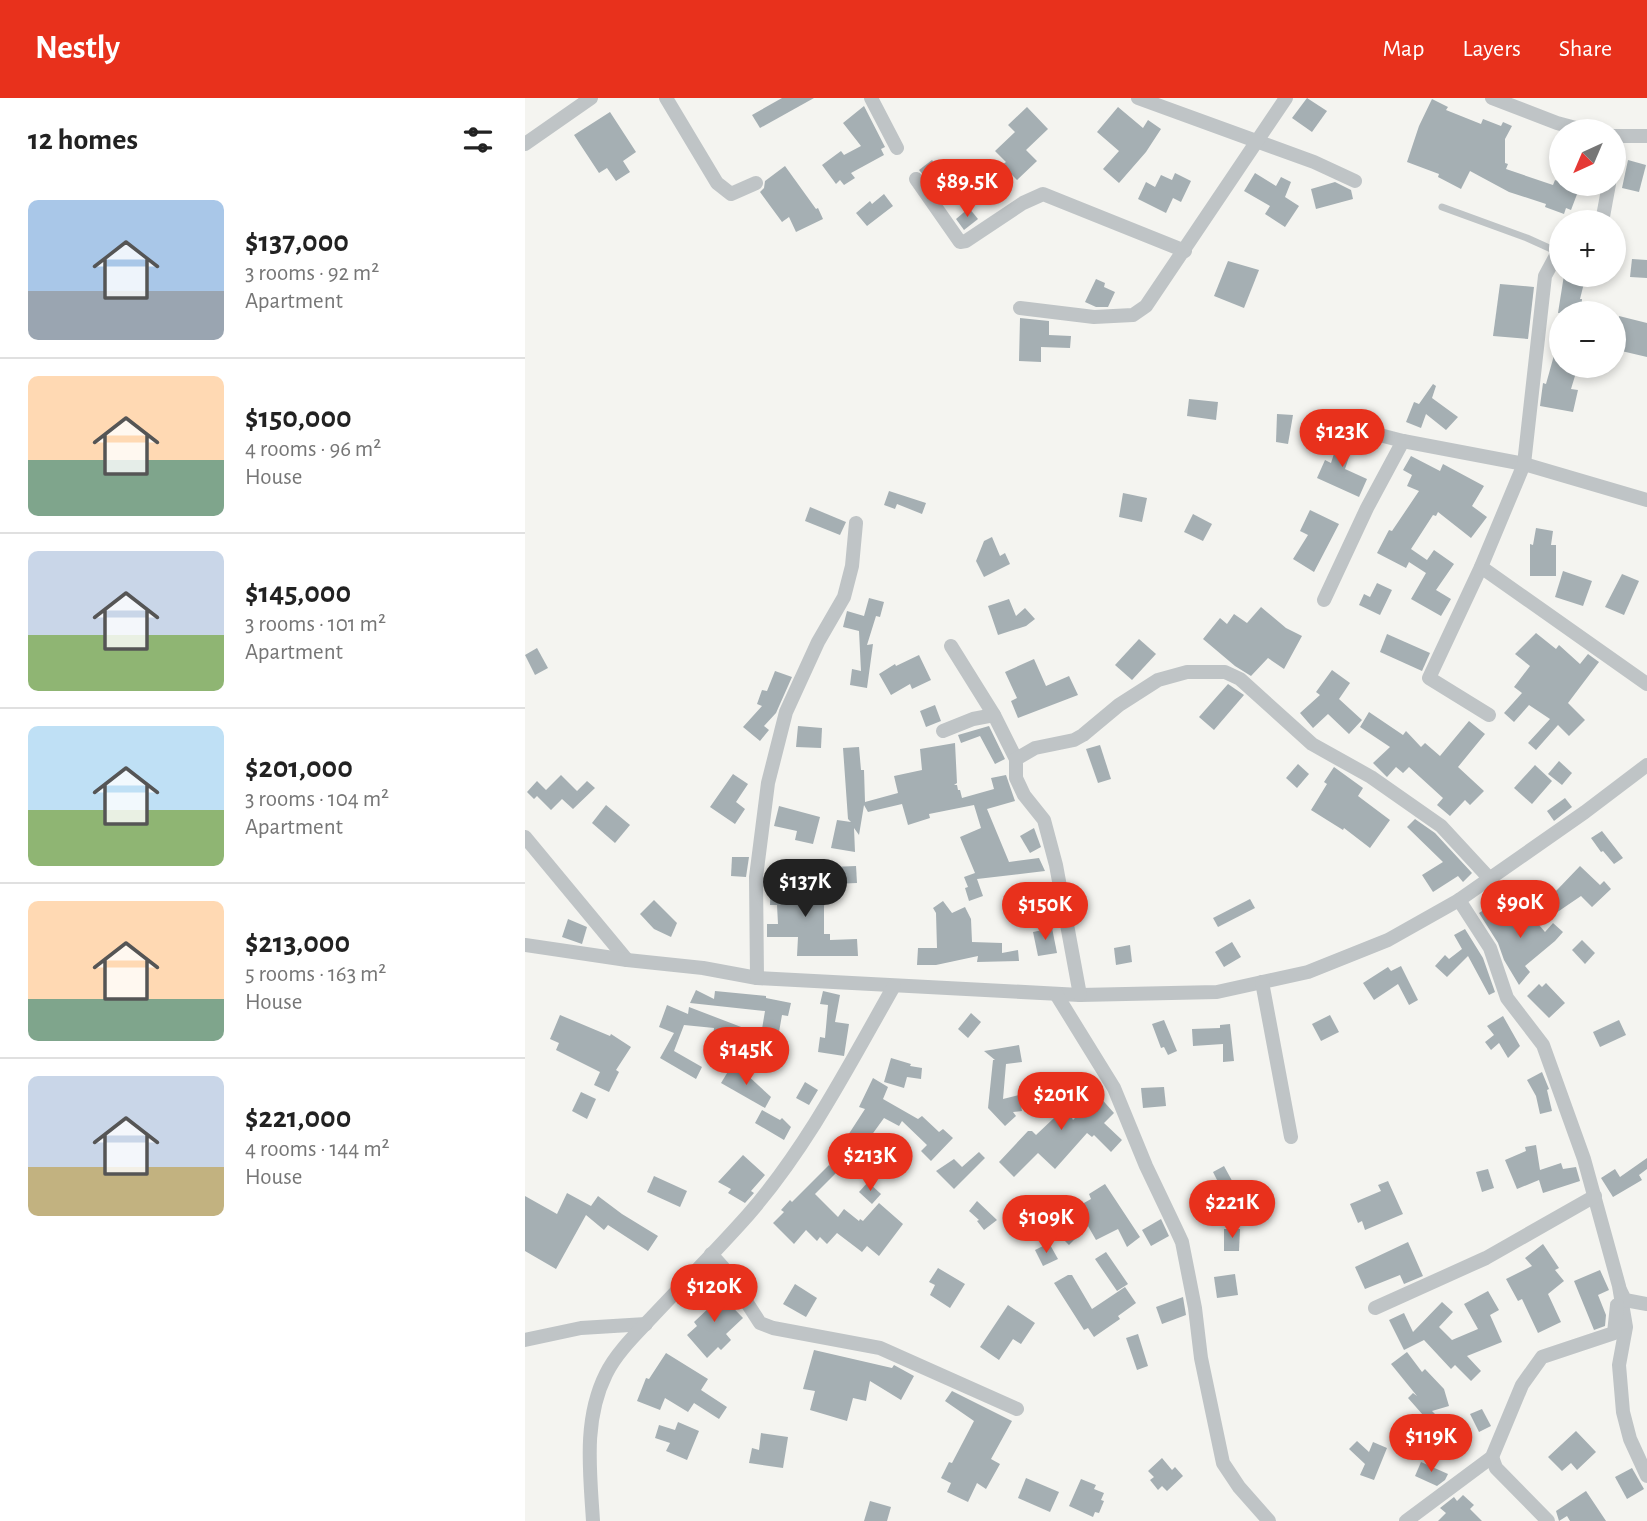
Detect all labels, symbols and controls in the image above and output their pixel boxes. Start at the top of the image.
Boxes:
text: Nestly [35,32,120,65]
text: Map [1382,37,1424,61]
text: Layers [1462,37,1521,61]
text: Share [1559,37,1612,61]
north arrow [1549,119,1626,196]
map controls [1549,119,1626,378]
icon: filters [459,121,497,159]
text: 12 homes [28,125,138,155]
pin: $89.5K [910,159,1024,219]
text: $89.5K [936,170,998,193]
button: + [1549,210,1626,287]
text: $137,000 [245,227,349,257]
icon: home [84,228,168,312]
text: 3 rooms · 92 m² [245,262,379,285]
text: Apartment [245,290,343,313]
button: − [1549,301,1626,378]
text: $150,000 [245,403,352,433]
icon: home [84,404,168,488]
pin: $123K [1293,410,1391,469]
text: $123K [1316,420,1368,443]
text: 4 rooms · 96 m² [245,438,381,461]
text: House [245,466,302,489]
text: $145,000 [245,578,351,608]
icon: home [84,579,168,663]
text: 3 rooms · 101 m² [245,613,386,636]
text: Apartment [245,641,343,664]
text: $201,000 [245,753,353,783]
icon: home [84,754,168,838]
text: 3 rooms · 104 m² [245,788,389,811]
text: Apartment [245,816,343,839]
pin: $137K [756,860,854,919]
text: $137K [779,870,831,893]
pin: $90K [1479,880,1561,940]
pin: $150K [996,882,1094,942]
text: $90K [1497,891,1543,914]
text: $150K [1018,893,1072,916]
text: $213,000 [245,928,350,958]
icon: home [84,929,168,1013]
text: 5 rooms · 163 m² [245,963,386,986]
text: House [245,991,302,1014]
pin: $145K [697,1028,795,1087]
text: $145K [719,1038,773,1061]
pin: $201K [1012,1072,1110,1132]
text: $201K [1034,1083,1088,1106]
text: $221,000 [245,1103,351,1133]
icon: home [84,1104,168,1188]
pin: $213K [821,1134,919,1193]
text: 4 rooms · 144 m² [245,1138,390,1161]
text: $213K [844,1144,896,1167]
text: House [245,1166,302,1189]
pin: $221K [1183,1180,1281,1240]
text: $221K [1205,1191,1259,1214]
pin: $109K [997,1196,1095,1255]
text: $109K [1018,1206,1074,1229]
pin: $120K [665,1264,763,1324]
text: $120K [687,1275,741,1298]
pin: $119K [1382,1414,1480,1474]
text: $119K [1405,1425,1457,1448]

